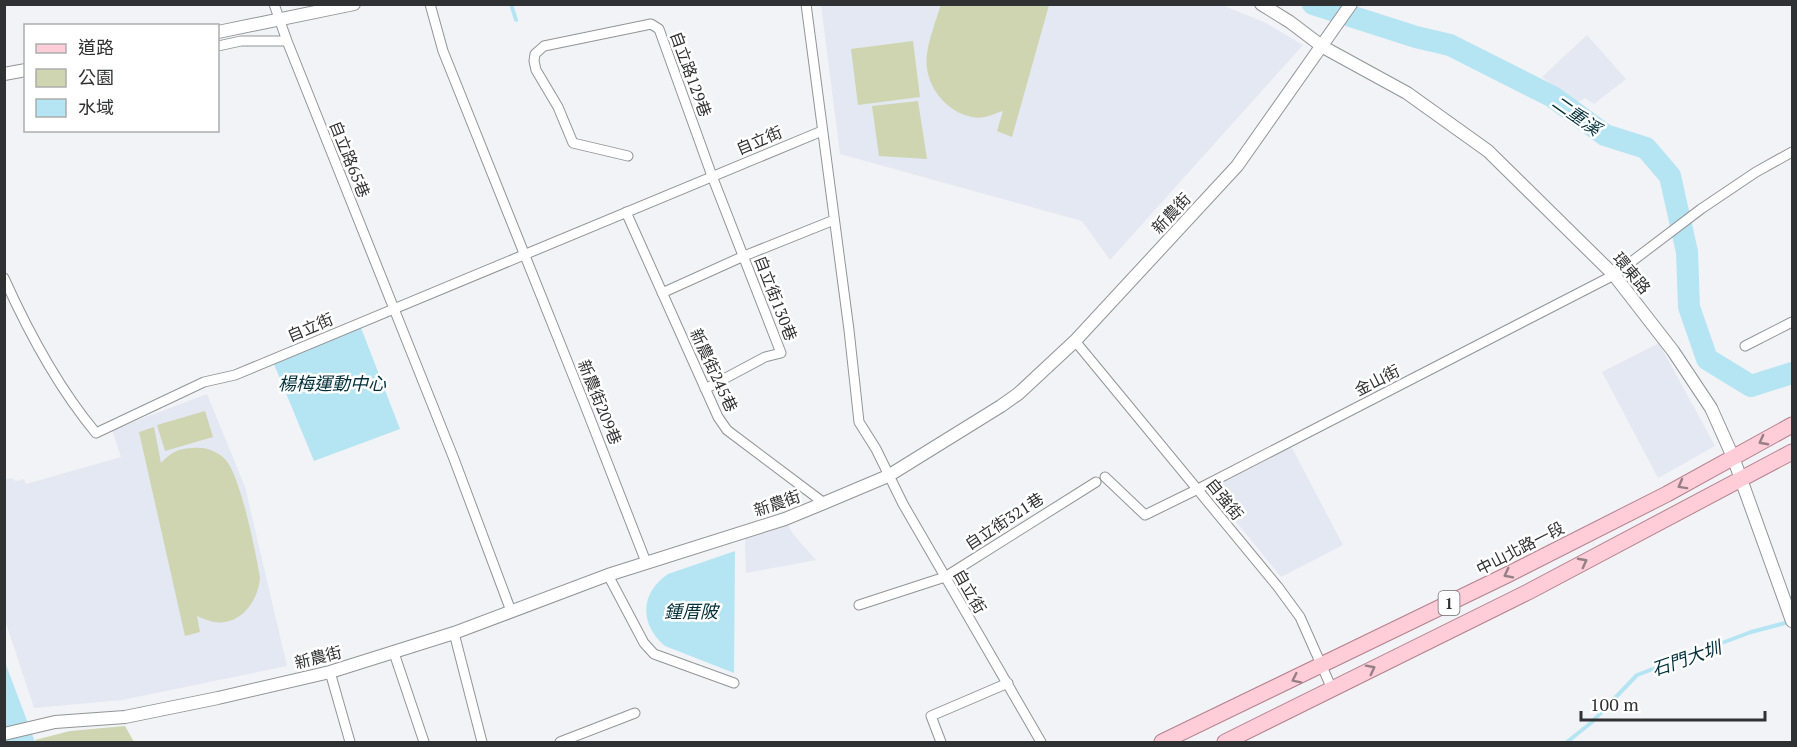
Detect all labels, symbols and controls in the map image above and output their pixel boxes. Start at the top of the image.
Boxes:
legend [24,24,219,132]
street label: 自立路129巷 [665,28,717,120]
text: 道路 [78,35,114,59]
text: 公園 [78,65,114,89]
water label: 二重溪 [1548,90,1608,142]
text: 水域 [78,95,114,119]
street label: 自立路65巷 [325,117,375,201]
street label: 自立街 [733,120,785,160]
street label: 新農街 [1147,188,1195,238]
street label: 環東路 [1608,248,1656,298]
street label: 自立街130巷 [750,252,802,344]
street label: 自立街 [284,307,336,347]
street label: 新農街245巷 [685,325,743,415]
street label: 新農街209巷 [573,356,627,448]
street label: 金山街 [1351,359,1403,401]
water label: 楊梅運動中心 [278,371,387,395]
one-way arrow [1759,434,1769,445]
street label: 自強街 [1201,473,1249,525]
one-way arrow [1678,478,1688,489]
street label: 新農街 [751,485,803,521]
street label: 自立街321巷 [960,487,1048,555]
street label: 中山北路一段 [1472,516,1568,580]
one-way arrow [1577,558,1588,570]
street label: 自立街 [948,565,992,617]
one-way arrow [1504,567,1515,578]
road number: 1 [1438,591,1460,615]
water label: 鍾厝陂 [664,599,721,623]
water label: 石門大圳 [1648,634,1727,681]
street label: 新農街 [292,641,344,673]
one-way arrow [1365,665,1376,677]
one-way arrow [1291,671,1302,683]
scale bar [1581,684,1766,722]
text: 100 m [1590,692,1639,716]

